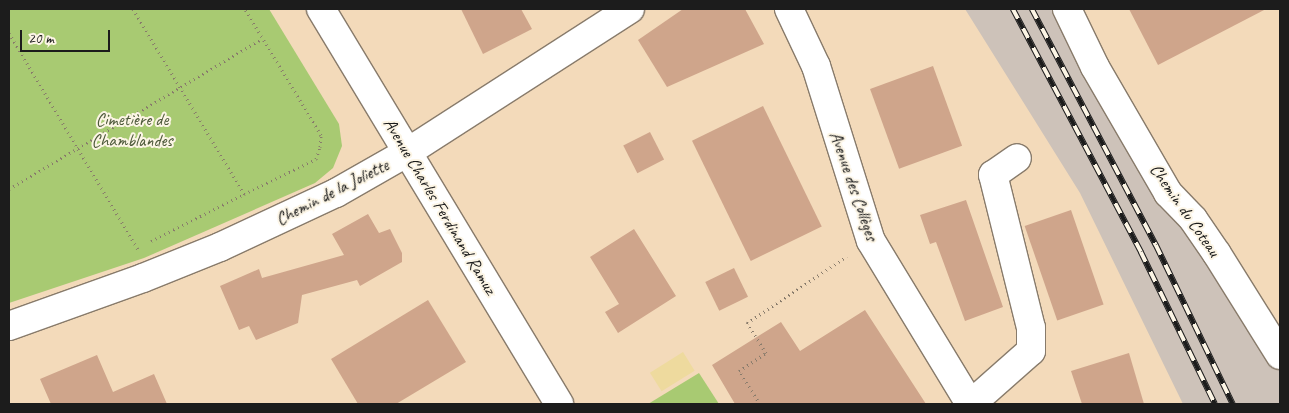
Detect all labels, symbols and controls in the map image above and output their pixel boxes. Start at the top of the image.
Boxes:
scale bar [22,20,112,52]
text: 20 m [28,29,54,48]
park label: Cimetière de Chamblandes [92,109,172,152]
street label: Avenue Charles Ferdinand Ramuz [379,114,501,298]
street label: Avenue des Collèges [825,128,883,244]
street label: Chemin de la Joliette [272,154,392,230]
street label: Chemin du Coteau [1145,160,1225,260]

